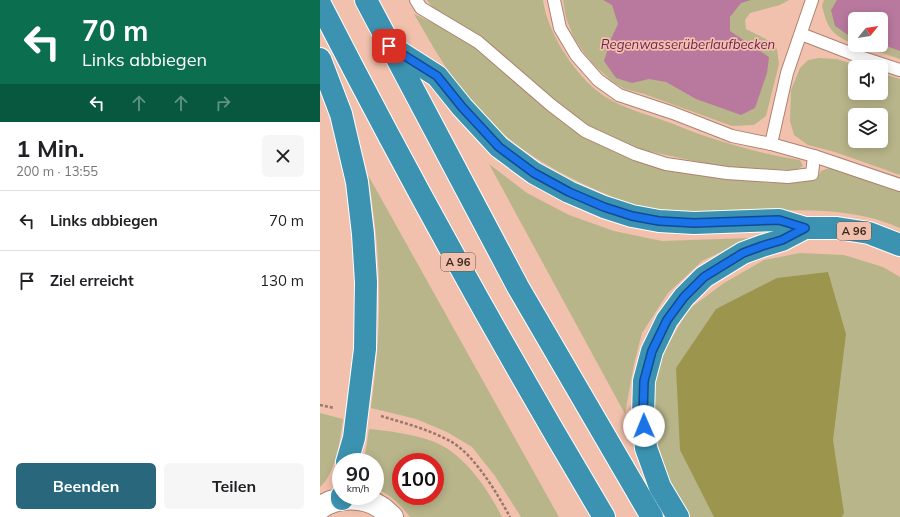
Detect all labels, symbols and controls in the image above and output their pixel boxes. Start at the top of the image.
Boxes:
north arrow [848,12,888,52]
map controls [848,12,888,148]
text: 70 m [82,13,148,48]
icon: left [16,16,68,68]
pin [372,29,406,63]
icon: arrive [378,35,400,57]
water label: Regenwasserüberlaufbecken [601,36,775,52]
text: Links abbiegen [82,48,207,71]
button: sound [848,60,888,100]
icon: left [86,92,108,114]
icon: ahead [128,92,150,114]
icon: ahead [170,92,192,114]
icon: right [212,92,234,114]
button: layers [848,108,888,148]
text: 1 Min. [16,133,85,163]
button: close [262,135,304,177]
text: 200 m · 13:55 [16,163,98,179]
icon: left [16,210,38,232]
text: Links abbiegen [50,211,158,230]
text: 70 m [269,211,304,230]
road number: A 96 [837,222,871,240]
road number: A 96 [441,253,475,271]
icon: arrive [16,270,38,292]
text: Ziel erreicht [50,271,134,290]
text: 130 m [260,271,304,290]
position arrow [623,405,665,447]
speed limit sign: 100 [392,453,444,505]
text: 90 [346,461,370,486]
button: Beenden [16,463,156,509]
button: Teilen [164,463,304,509]
text: km/h [347,482,369,495]

